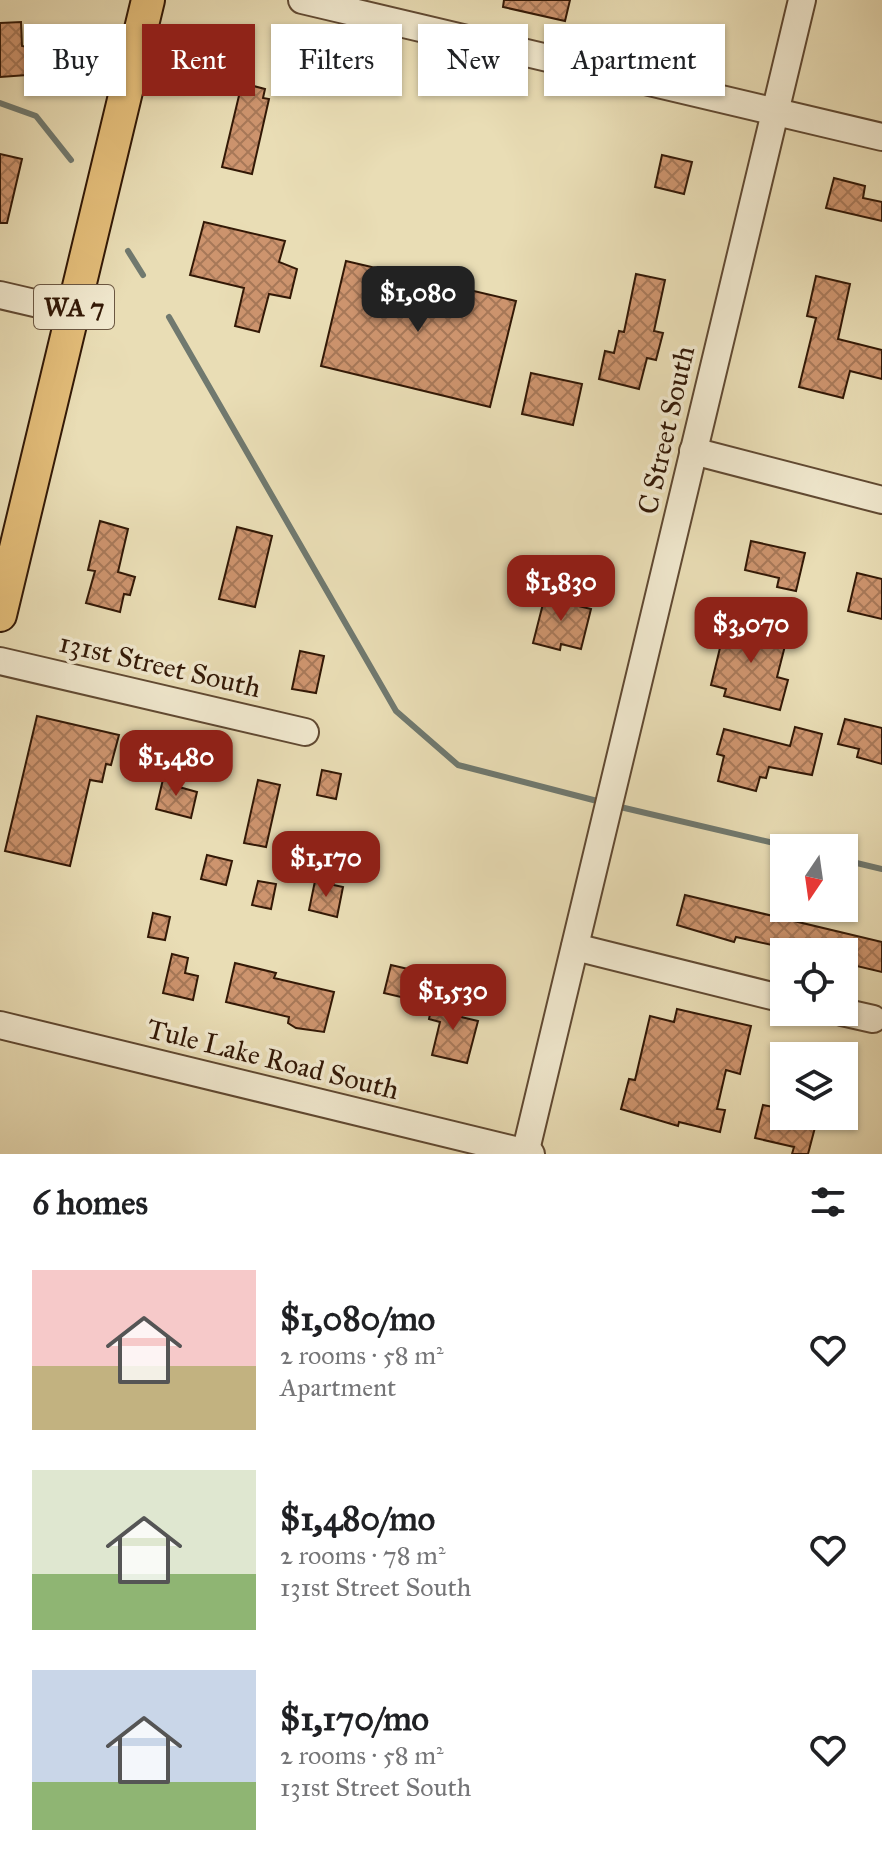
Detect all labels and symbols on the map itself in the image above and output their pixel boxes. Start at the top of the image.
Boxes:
pin: $1,080 [353,266,483,334]
road number: WA 7 [34,285,114,329]
street label: C Street South [630,342,702,518]
pin: $1,830 [496,555,626,623]
pin: $3,070 [686,597,816,665]
street label: 131st Street South [56,625,265,705]
pin: $1,480 [111,730,241,798]
pin: $1,170 [261,831,391,899]
north arrow [770,834,858,922]
pin: $1,530 [388,964,518,1032]
street label: Tule Lake Road South [143,1011,403,1107]

